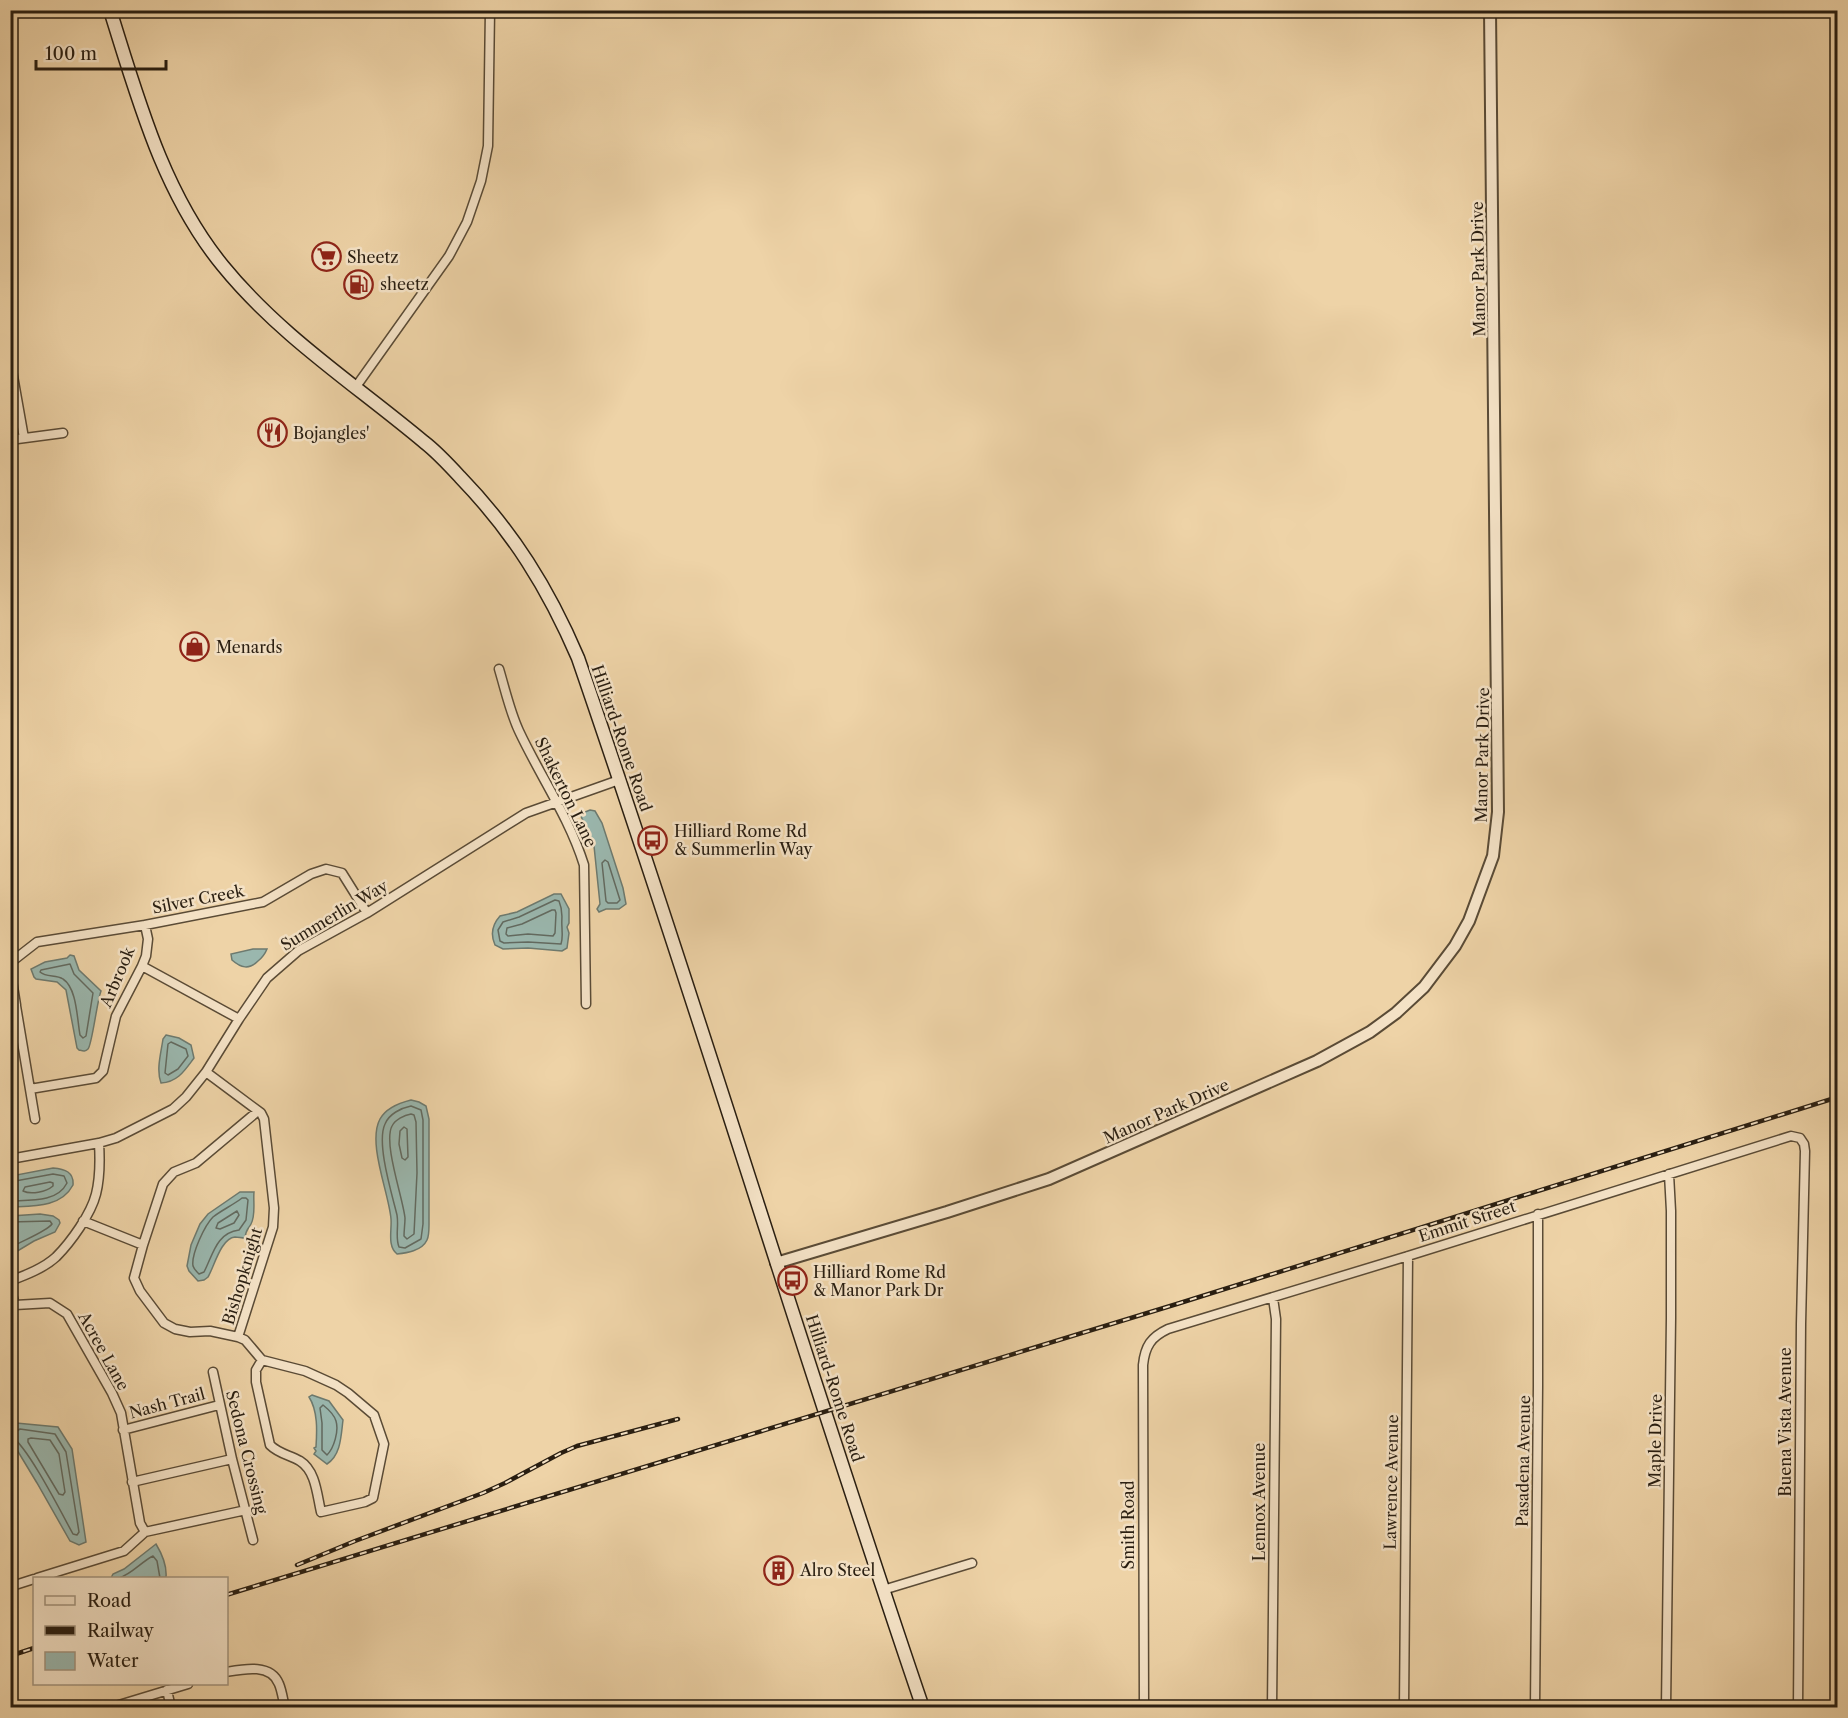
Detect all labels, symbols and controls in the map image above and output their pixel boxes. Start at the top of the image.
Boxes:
scale bar [36,33,166,71]
text: 100 m [45,43,97,65]
street label: Manor Park Drive [1467,201,1489,337]
supermarket icon: Sheetz [310,241,342,273]
place label: Sheetz [347,247,398,267]
fuel station icon: sheetz [343,268,375,300]
place label: sheetz [380,274,429,294]
restaurant icon: Bojangles' [256,417,288,449]
place label: Bojangles' [293,423,370,443]
shop icon: Menards [179,631,211,663]
place label: Menards [216,637,282,657]
street label: Hilliard-Rome Road [587,662,657,814]
street label: Manor Park Drive [1471,687,1493,823]
street label: Shakerton Lane [531,734,601,850]
place label: Hilliard Rome Rd & Summerlin Way [674,821,814,859]
bus stop icon: Hilliard Rome Rd & Summerlin Way [637,824,669,856]
street label: Summerlin Way [277,875,392,955]
street label: Silver Creek [150,880,246,918]
street label: Arbrook [95,943,139,1011]
street label: Manor Park Drive [1100,1074,1232,1148]
street label: Emmit Street [1416,1196,1518,1246]
street label: Bishopknight [218,1225,266,1327]
place label: Hilliard Rome Rd & Manor Park Dr [813,1262,946,1300]
bus stop icon: Hilliard Rome Rd & Manor Park Dr [776,1265,808,1297]
street label: Acree Lane [74,1307,134,1394]
street label: Hilliard-Rome Road [802,1312,868,1465]
street label: Buena Vista Avenue [1775,1347,1795,1497]
street label: Nash Trail [127,1383,207,1423]
street label: Sedona Crossing [222,1388,272,1516]
street label: Maple Drive [1644,1394,1666,1488]
street label: Pasadena Avenue [1512,1395,1534,1527]
street label: Lawrence Avenue [1380,1414,1402,1550]
street label: Lennox Avenue [1249,1443,1269,1561]
street label: Smith Road [1118,1480,1138,1569]
building icon: Alro Steel [763,1554,795,1586]
place label: Alro Steel [799,1560,875,1580]
legend [33,1577,228,1685]
text: Road [87,1590,132,1612]
text: Railway [87,1620,155,1642]
text: Water [86,1650,139,1672]

